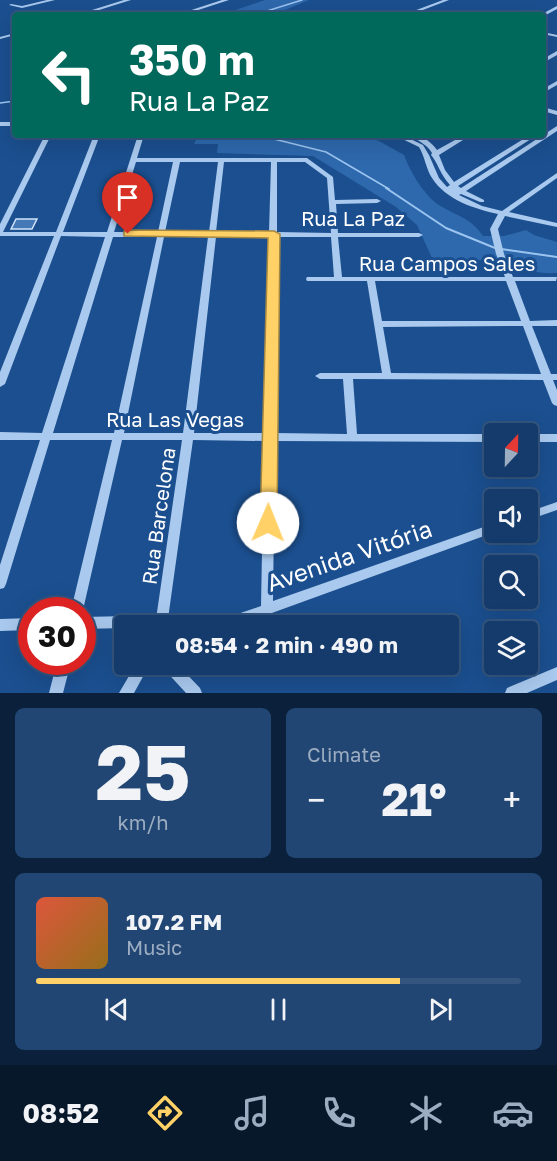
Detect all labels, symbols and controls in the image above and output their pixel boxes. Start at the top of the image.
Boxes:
text: 350 m [129,34,255,84]
icon: left [30,36,108,114]
text: Rua La Paz [129,85,269,117]
pin [102,172,153,234]
icon: arrive [111,181,144,214]
street label: Rua La Paz [301,206,405,230]
street label: Rua Campos Sales [359,251,535,275]
street label: Rua Las Vegas [106,407,244,431]
north arrow [484,423,538,477]
map controls [484,423,538,675]
street label: Rua Barcelona [136,446,180,586]
button: sound [484,489,538,543]
position arrow [236,491,300,555]
street label: Avenida Vitória [263,513,435,597]
button: search [484,555,538,609]
speed limit sign: 30 [18,597,96,675]
button: layers [484,621,538,675]
text: 08:54 · 2 min · 490 m [175,631,398,658]
text: 25 [95,724,191,817]
text: Climate [307,742,381,766]
text: 21° [381,772,447,826]
text: − [307,780,325,819]
text: + [503,780,521,819]
text: km/h [118,810,168,834]
text: 107.2 FM [126,908,222,935]
text: Music [126,935,182,959]
icon: previous [100,993,133,1026]
icon: pause [262,993,295,1026]
icon: next [424,993,457,1026]
icon: directions [144,1092,186,1134]
icon: music [231,1092,273,1134]
icon: phone [318,1092,360,1134]
icon: climate [405,1092,447,1134]
icon: car [492,1092,534,1134]
text: 08:52 [23,1097,99,1129]

